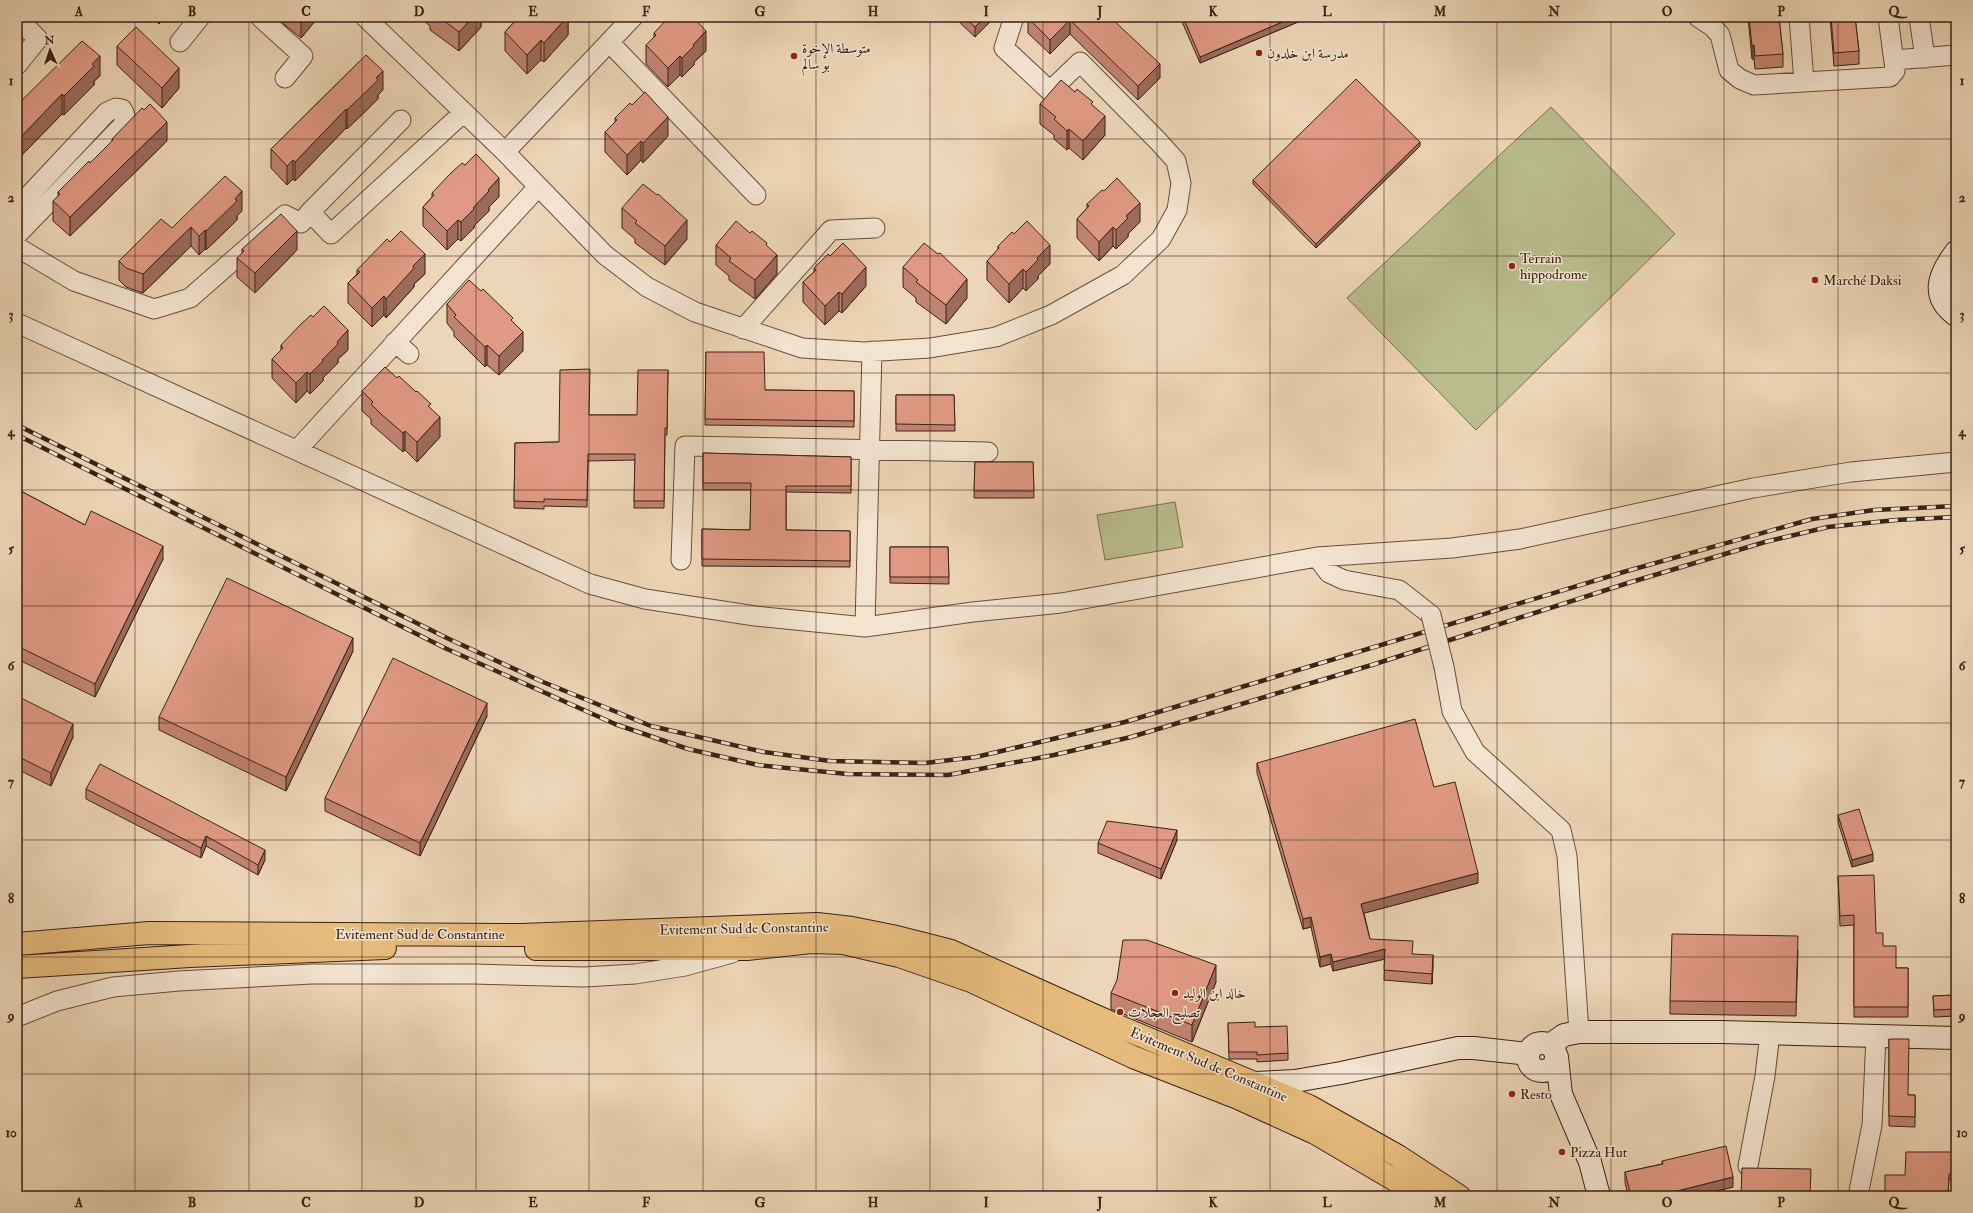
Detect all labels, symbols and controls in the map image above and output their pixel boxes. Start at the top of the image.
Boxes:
text: A [74,4,84,20]
text: B [188,4,196,20]
text: C [301,4,311,20]
text: D [414,4,425,20]
text: E [528,4,538,20]
text: F [642,4,651,20]
text: G [755,4,766,20]
text: H [868,4,879,20]
text: I [983,4,989,20]
text: J [1096,4,1103,21]
text: K [1208,4,1218,20]
text: L [1322,4,1332,20]
text: M [1433,4,1447,20]
text: N [1547,4,1560,20]
text: O [1662,4,1673,20]
text: P [1777,4,1785,20]
text: Q [1889,4,1909,20]
north arrow [30,30,70,70]
text: N [43,34,56,47]
place label: متوسطة الإخوة بو سالم [802,40,871,77]
place label: مدرسة ابن خلدون [1267,45,1349,62]
marker: مدرسة ابن خلدون [1254,48,1264,58]
marker: متوسطة الإخوة بو سالم [789,51,799,61]
text: 1 [9,73,14,89]
text: 1 [1960,73,1965,89]
text: 2 [8,190,15,206]
text: 2 [1959,190,1966,206]
place label: Terrain hippodrome [1520,250,1588,284]
marker: Terrain hippodrome [1507,261,1517,271]
place label: Marché Daksi [1823,272,1902,289]
marker: Marché Daksi [1810,275,1820,285]
text: 3 [9,307,14,323]
text: 3 [1960,307,1965,323]
text: 4 [6,424,15,440]
text: 4 [1957,424,1966,440]
text: 5 [8,541,14,557]
text: 5 [1959,541,1965,557]
text: 6 [8,658,16,674]
text: 6 [1959,658,1967,674]
text: 7 [8,774,15,790]
text: 7 [1959,774,1966,790]
text: 8 [8,891,14,907]
text: 8 [1959,891,1965,907]
street label: Evitement Sud de Constantine [659,919,829,938]
street label: Evitement Sud de Constantine [335,926,505,943]
place label: خالد ابن الوليد [1183,985,1246,1002]
marker: خالد ابن الوليد [1170,988,1180,998]
place label: تصليح العجلات [1128,1004,1200,1025]
marker: تصليح العجلات [1115,1007,1125,1017]
text: 9 [6,1008,15,1024]
text: 9 [1957,1008,1966,1024]
street label: Evitement Sud de Constantine [1128,1024,1290,1105]
place label: Resto [1520,1086,1552,1103]
marker: Resto [1507,1089,1517,1099]
text: 10 [5,1125,17,1141]
text: 10 [1956,1125,1968,1141]
place label: Pizza Hut [1570,1144,1628,1161]
marker: Pizza Hut [1557,1147,1567,1157]
text: A [74,1195,84,1211]
text: B [188,1195,196,1211]
text: C [301,1195,311,1211]
text: D [414,1195,425,1211]
text: E [528,1195,538,1211]
text: F [642,1195,651,1211]
text: G [755,1195,766,1211]
text: H [868,1195,879,1211]
text: I [983,1195,989,1211]
text: J [1096,1195,1103,1212]
text: K [1208,1195,1218,1211]
text: L [1322,1195,1332,1211]
text: M [1433,1195,1447,1211]
text: N [1547,1195,1560,1211]
text: O [1662,1195,1673,1211]
text: P [1777,1195,1785,1211]
text: Q [1889,1195,1909,1211]

